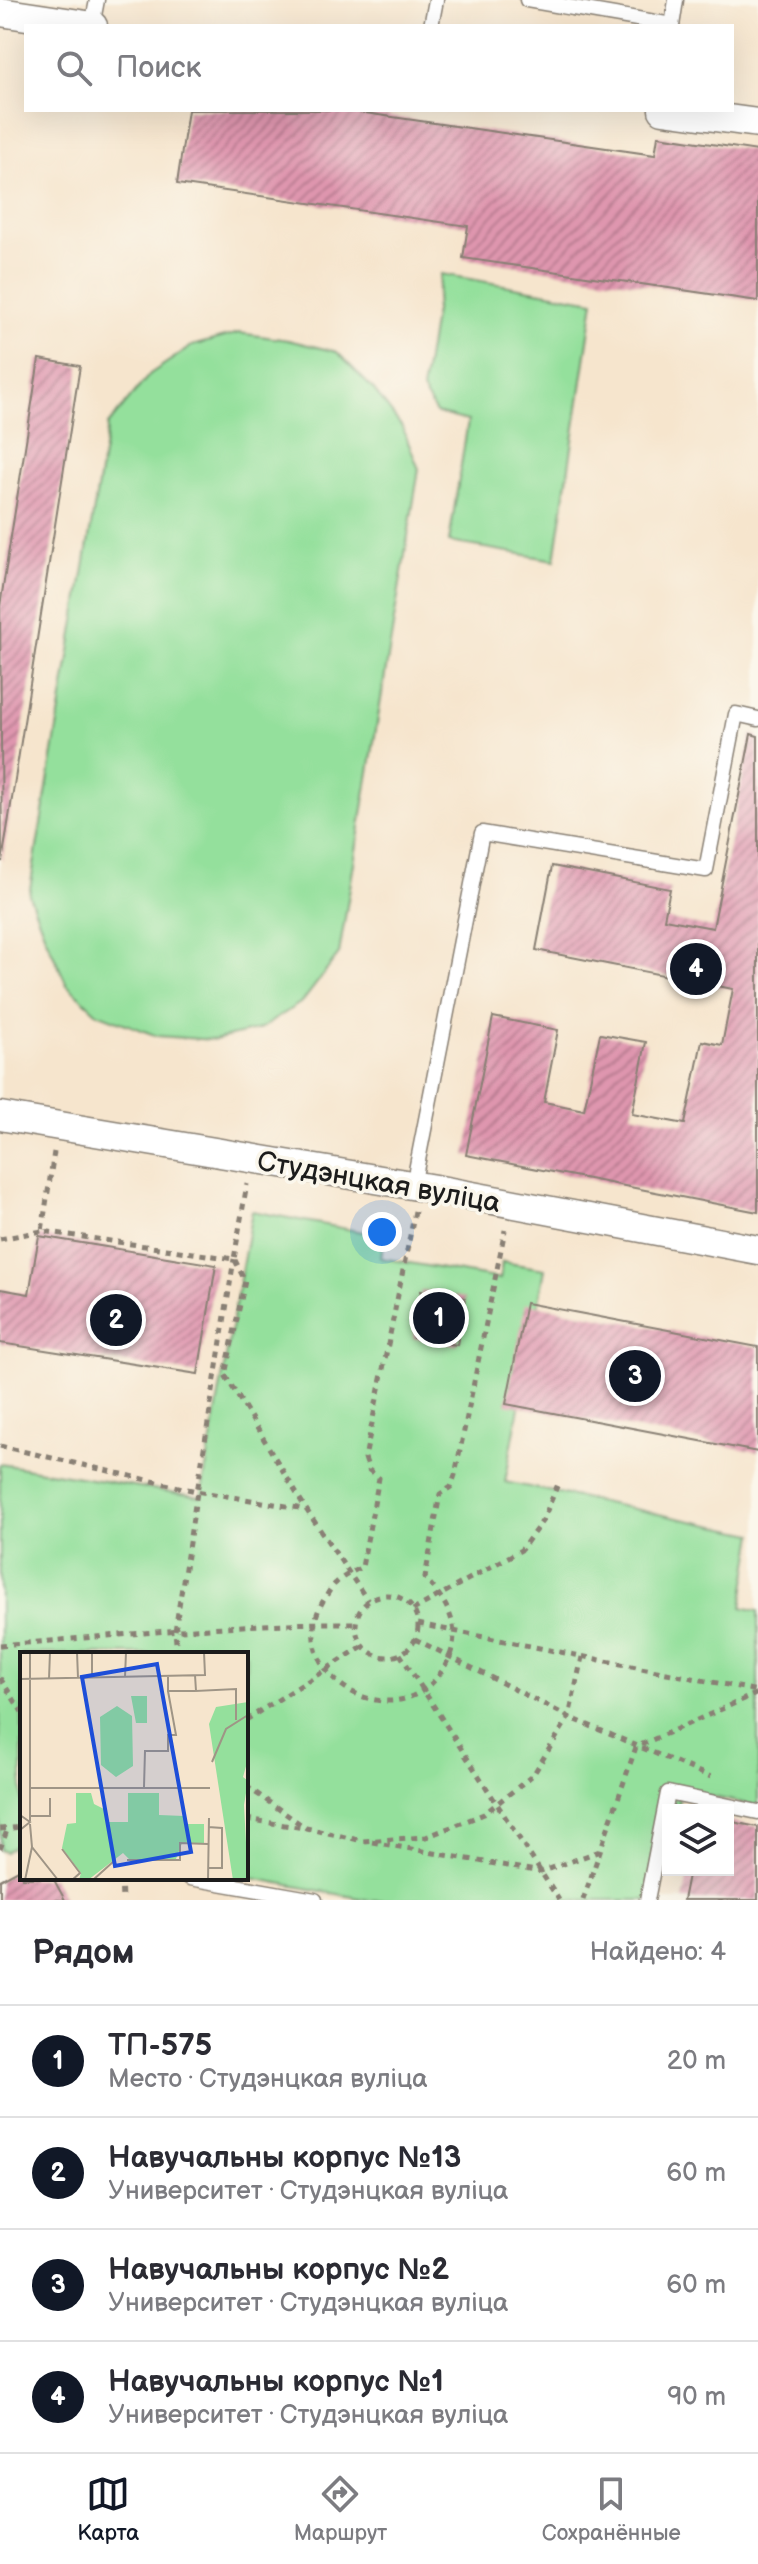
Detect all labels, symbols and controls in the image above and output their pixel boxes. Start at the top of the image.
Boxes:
search box [24,24,734,112]
icon: search [52,46,96,90]
text: Поиск [116,50,202,86]
pin: 4 [670,939,722,999]
street label: Студэнцкая вуліца [255,1145,503,1220]
your location [362,1212,402,1252]
pin: 1 [413,1288,465,1348]
pin: 2 [90,1290,142,1350]
pin: 3 [609,1346,661,1406]
inset map [20,1652,248,1880]
map controls [662,1804,734,1876]
button: layers [662,1804,734,1876]
text: Рядом [32,1932,134,1973]
text: Найдено: 4 [590,1937,726,1968]
text: ТП-575 [108,2028,212,2064]
text: 1 [53,2046,63,2077]
text: 20 m [667,2046,726,2077]
text: Место · Студэнцкая вуліца [108,2064,428,2095]
text: Навучальны корпус №13 [108,2140,461,2176]
text: 2 [50,2158,66,2189]
text: 60 m [666,2158,726,2189]
text: Университет · Студэнцкая вуліца [108,2176,508,2207]
text: Навучальны корпус №2 [108,2252,449,2288]
text: 3 [50,2270,66,2301]
text: 60 m [666,2270,726,2301]
text: Университет · Студэнцкая вуліца [108,2288,508,2319]
text: Навучальны корпус №1 [108,2364,444,2400]
text: 4 [50,2382,66,2413]
text: 90 m [667,2382,726,2413]
text: Университет · Студэнцкая вуліца [108,2400,508,2431]
tab: Карта [77,2472,139,2547]
tab: Маршрут [294,2472,387,2547]
tab: Сохранённые [542,2472,681,2547]

